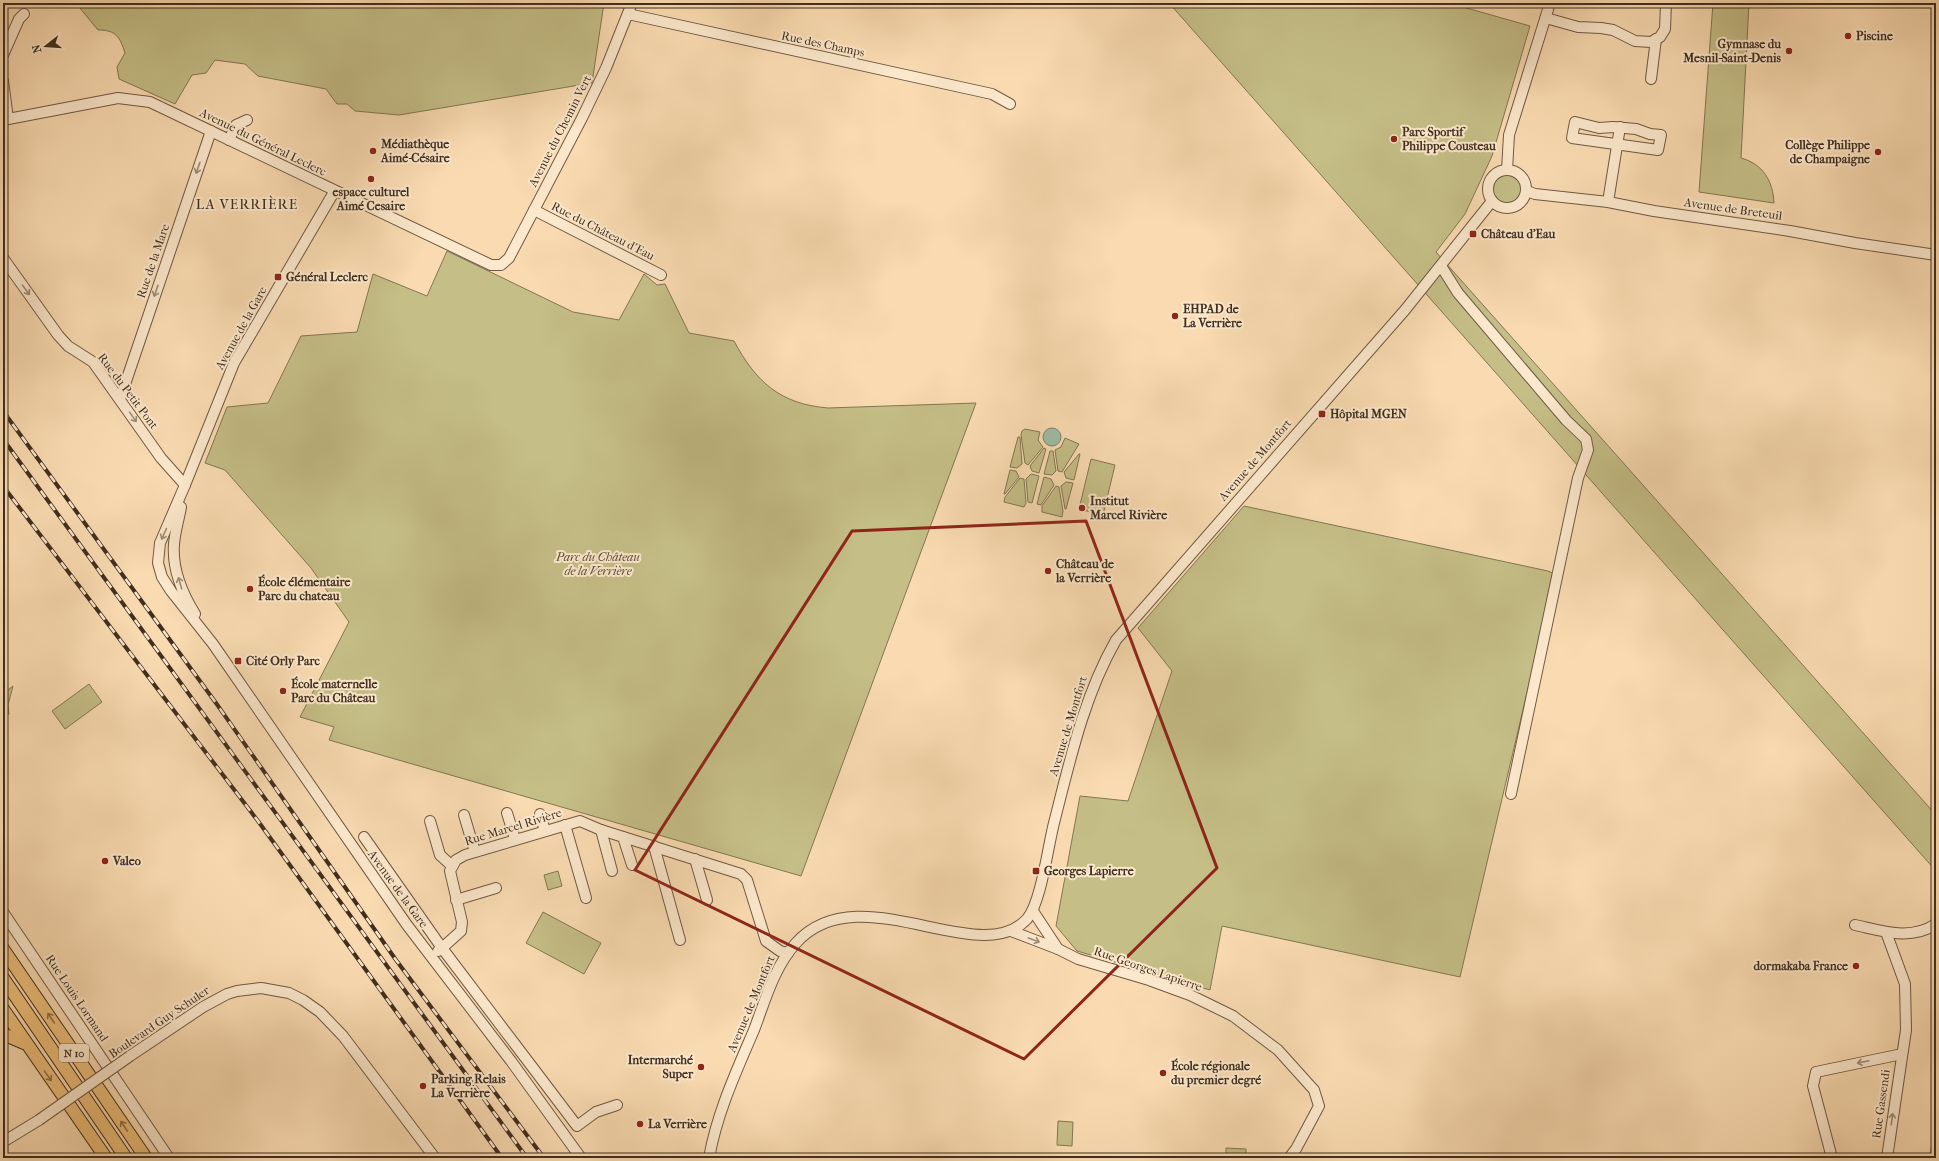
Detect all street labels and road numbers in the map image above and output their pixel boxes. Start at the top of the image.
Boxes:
street label: Rue des Champs [780,28,866,60]
street label: Avenue du Chemin Vert [525,72,595,190]
street label: Avenue du Général Leclerc [197,105,329,179]
street label: Avenue de Breteuil [1682,195,1784,223]
street label: Rue du Château d'Eau [549,199,657,263]
street label: Rue de la Mare [134,222,172,300]
street label: Avenue de la Gare [212,284,270,373]
street label: Rue du Petit Pont [95,350,161,432]
street label: Avenue de Montfort [1215,416,1295,504]
street label: Avenue de Montfort [1046,674,1090,779]
street label: Rue Marcel Rivière [463,806,563,848]
street label: Avenue de la Gare [364,847,431,931]
street label: Rue Georges Lapierre [1092,944,1204,994]
street label: Rue Louis Lormand [43,952,112,1044]
street label: Avenue de Montfort [724,953,778,1055]
street label: Boulevard Guy Schuler [106,983,213,1061]
road number: N 10 [59,1044,89,1062]
street label: Rue Gassendi [1869,1068,1893,1139]

